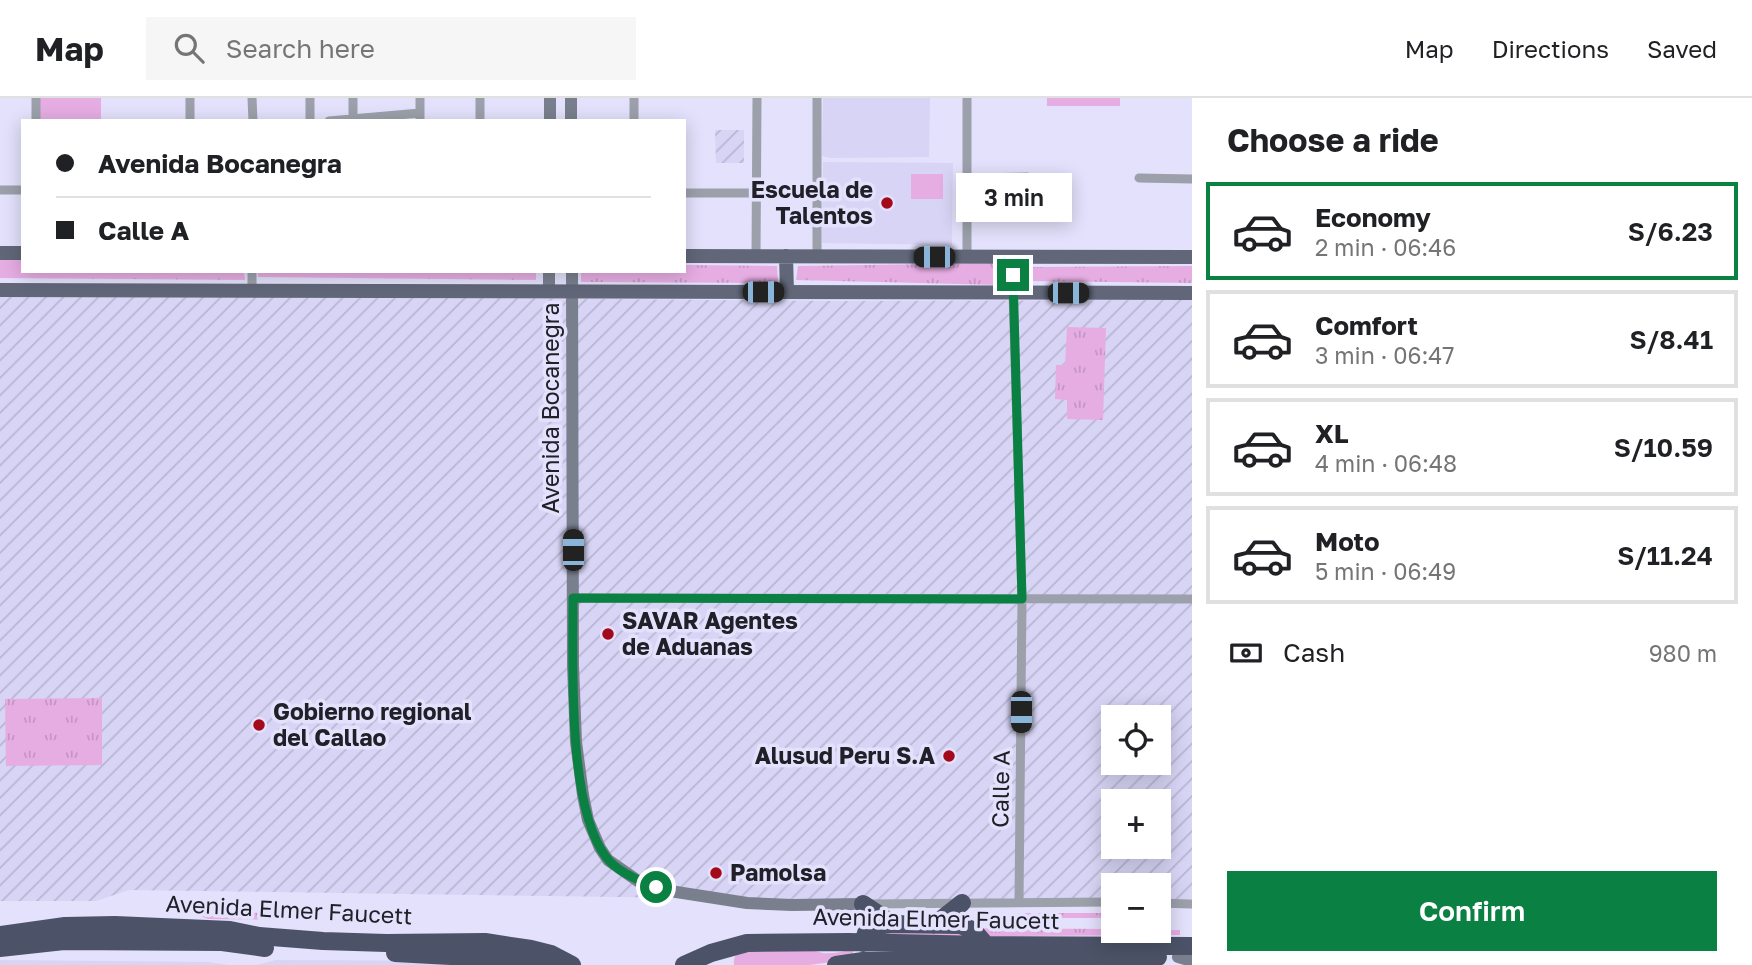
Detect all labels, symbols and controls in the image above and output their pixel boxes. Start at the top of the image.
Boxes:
search box [146,17,636,80]
text: Map [35,29,104,68]
icon: search [170,29,208,67]
text: Search here [226,33,375,64]
text: Map [1405,34,1454,63]
text: Directions [1492,34,1609,63]
text: Saved [1647,34,1717,63]
text: Choose a ride [1227,121,1439,159]
text: Avenida Bocanegra [98,148,342,179]
callout: 3 min [955,174,1071,222]
place label: Escuela de Talentos [751,175,873,229]
text: 3 min [984,183,1044,211]
marker: Escuela de Talentos [879,195,895,211]
icon: car [1231,200,1294,263]
text: Economy [1315,202,1431,233]
text: Calle A [98,215,189,246]
text: S/6.23 [1628,216,1713,247]
text: 2 min · 06:46 [1315,233,1456,261]
car [914,247,956,268]
route end [997,259,1029,291]
car [743,282,785,303]
car [1048,283,1090,304]
street label: Avenida Bocanegra [536,302,564,514]
icon: car [1231,308,1294,371]
text: Comfort [1315,310,1418,341]
text: S/8.41 [1630,324,1713,355]
text: 3 min · 06:47 [1315,341,1455,369]
icon: car [1231,416,1294,479]
text: XL [1315,418,1349,449]
text: S/10.59 [1614,432,1713,463]
text: 4 min · 06:48 [1315,449,1457,477]
icon: car [1231,524,1294,587]
text: Moto [1315,526,1380,557]
car [563,529,584,571]
text: S/11.24 [1617,540,1713,571]
text: 5 min · 06:49 [1315,557,1456,585]
place label: SAVAR Agentes de Aduanas [622,606,798,660]
marker: SAVAR Agentes de Aduanas [600,626,616,642]
icon: cash [1227,634,1265,672]
text: Cash [1283,637,1345,668]
text: 980 m [1649,639,1717,667]
car [1011,691,1032,733]
place label: Gobierno regional del Callao [273,697,472,751]
map controls [1101,705,1171,943]
button: locate [1101,705,1171,775]
marker: Gobierno regional del Callao [251,717,267,733]
place label: Alusud Peru S.A [755,741,936,769]
marker: Alusud Peru S.A [941,748,957,764]
street label: Calle A [985,750,1015,828]
button: + [1101,789,1171,859]
place label: Pamolsa [730,858,826,886]
marker: Pamolsa [708,865,724,881]
route start [640,871,672,903]
button: Confirm [1227,871,1717,951]
button: − [1101,873,1171,943]
street label: Avenida Elmer Faucett [165,889,413,929]
street label: Avenida Elmer Faucett [812,902,1060,934]

